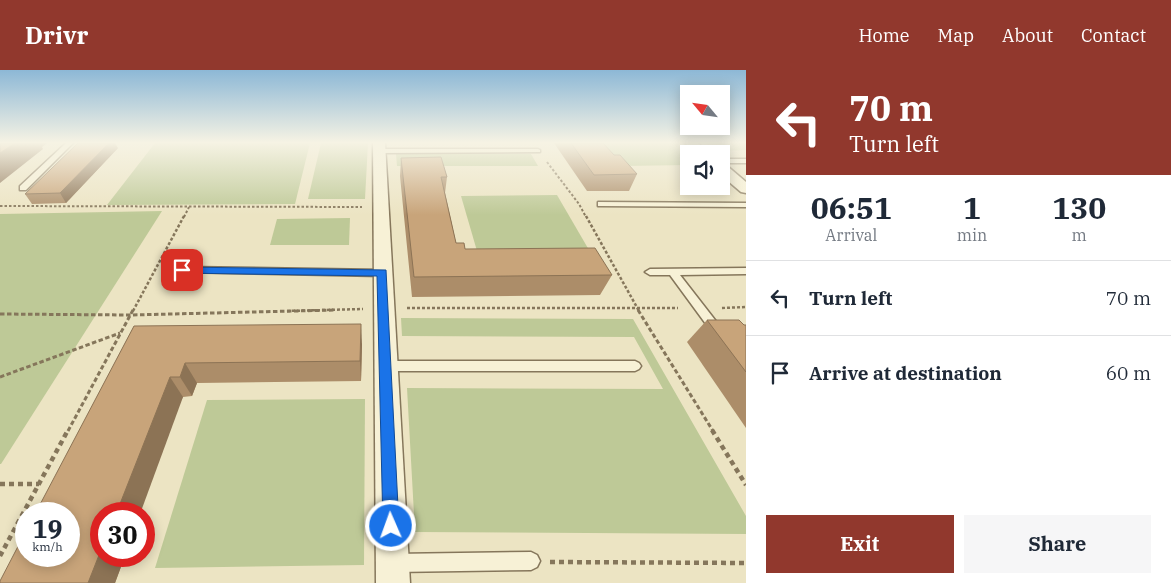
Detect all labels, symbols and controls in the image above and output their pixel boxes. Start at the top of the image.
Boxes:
text: Drivr [25,19,88,51]
text: Home [858,24,910,47]
text: Map [938,24,974,47]
text: About [1002,24,1053,47]
text: Contact [1081,24,1146,47]
north arrow [680,85,730,135]
map controls [680,85,730,195]
text: 70 m [849,85,933,131]
icon: left [766,90,831,155]
text: Turn left [849,129,939,158]
button: sound [680,145,730,195]
text: 06:51 [811,188,892,227]
text: 1 [963,188,981,227]
text: 130 [1052,188,1106,227]
text: Arrival [825,225,877,245]
text: min [957,225,987,245]
text: m [1072,225,1087,245]
pin [161,249,203,291]
icon: arrive [168,256,196,284]
icon: left [766,284,794,312]
text: Turn left [809,286,892,310]
text: 70 m [1106,286,1151,310]
icon: arrive [766,359,794,387]
text: Arrive at destination [809,361,1002,385]
text: 60 m [1106,361,1151,385]
position arrow [364,499,416,551]
speed limit sign: 30 [90,502,155,567]
text: 19 [32,512,63,545]
button: Exit [766,515,954,573]
button: Share [964,515,1151,573]
text: km/h [32,539,63,554]

